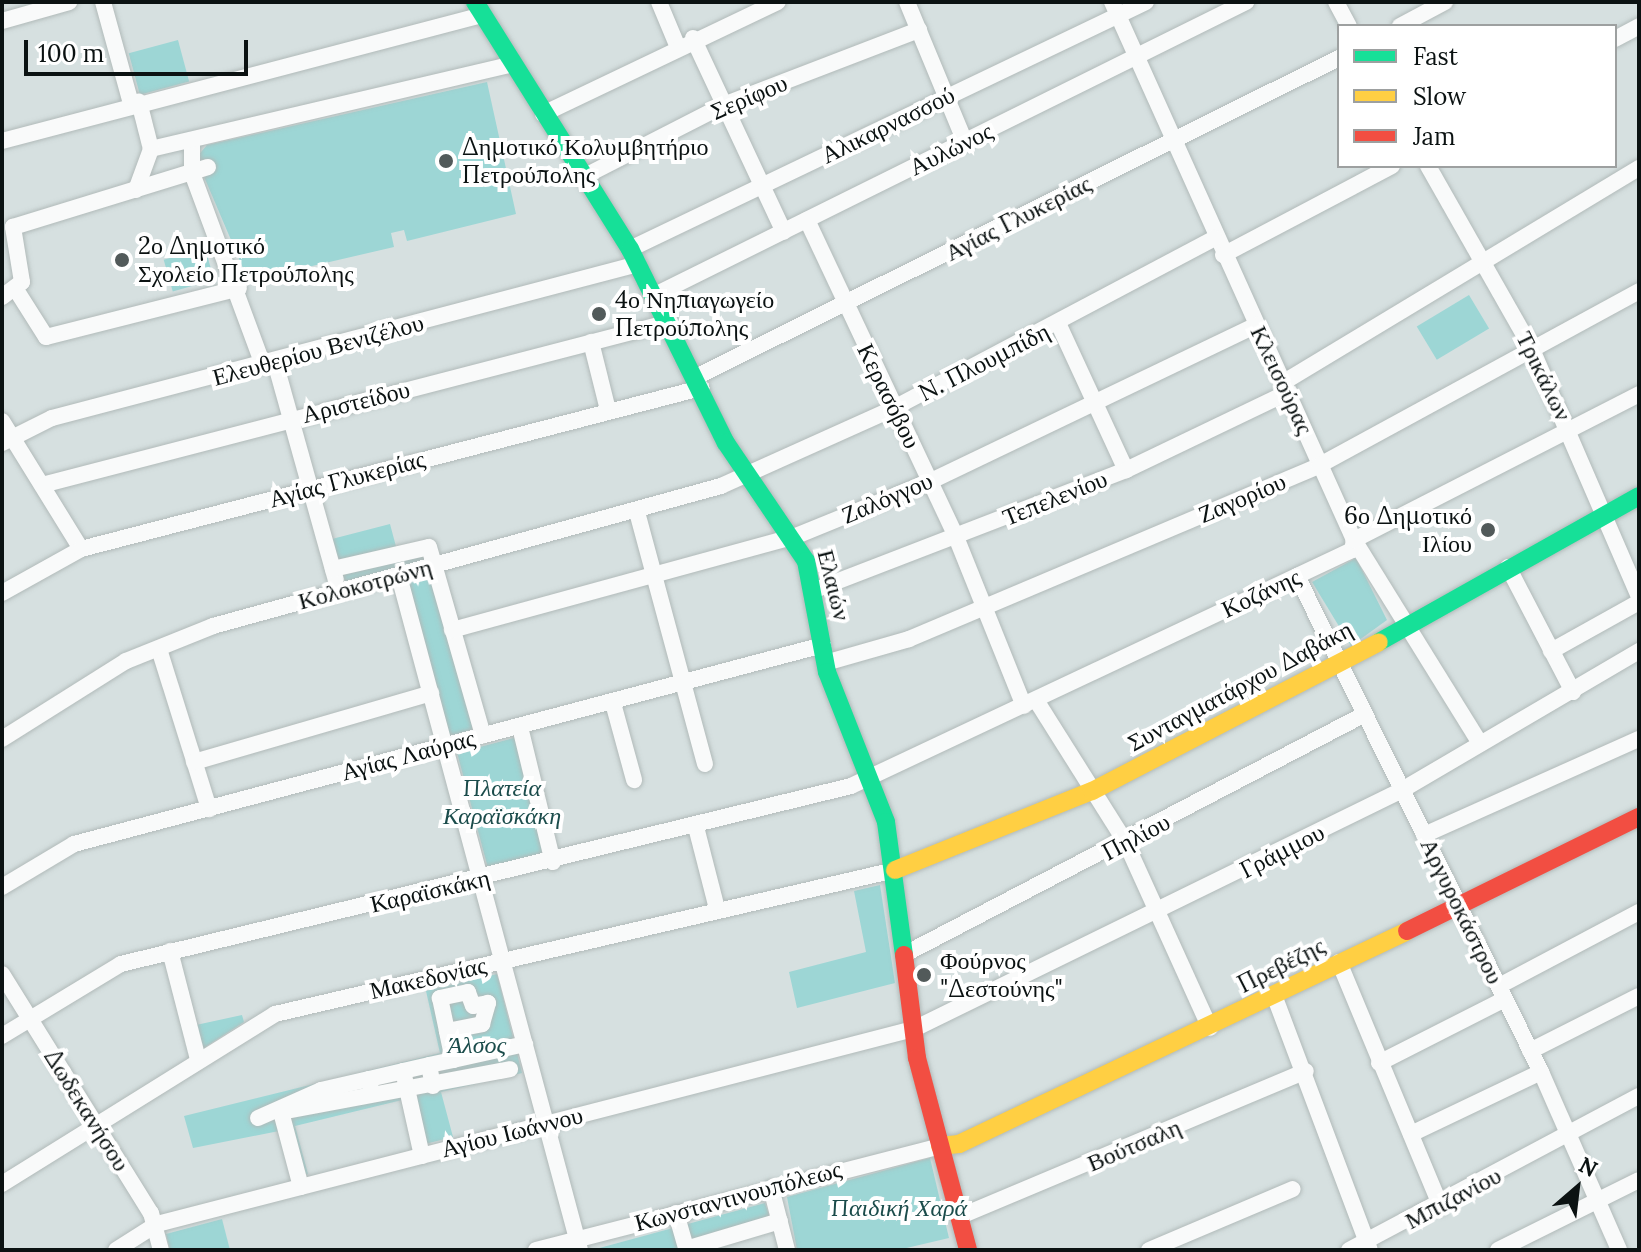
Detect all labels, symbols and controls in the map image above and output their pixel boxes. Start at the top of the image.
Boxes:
scale bar [28,24,252,74]
legend [1337,24,1617,168]
text: 100 m [38,38,104,69]
text: Fast [1413,41,1458,72]
street label: Σερίφου [706,68,792,126]
street label: Αλικαρνασσού [817,80,959,170]
text: Slow [1413,81,1466,112]
street label: Αυλώνος [905,117,997,181]
text: Jam [1413,121,1455,152]
place label: Δημοτικό Κολυμβητήριο Πετρούπολης [462,133,709,189]
marker: Δημοτικό Κολυμβητήριο Πετρούπολης [437,152,455,170]
street label: Αγίας Γλυκερίας [940,169,1096,267]
place label: 2ο Δημοτικό Σχολείο Πετρούπολης [138,232,354,288]
marker: 2ο Δημοτικό Σχολείο Πετρούπολης [113,251,131,269]
place label: 4ο Νηπιαγωγείο Πετρούπολης [615,286,774,342]
marker: 4ο Νηπιαγωγείο Πετρούπολης [590,305,608,323]
street label: Ελευθερίου Βενιζέλου [209,308,427,392]
street label: N. Πλουμπίδη [914,317,1054,407]
street label: Κλεισούρας [1244,321,1320,439]
street label: Τρικάλων [1510,327,1578,425]
street label: Κερασόβου [851,339,927,453]
street label: Αριστείδου [299,375,413,429]
street label: Αγίας Γλυκερίας [266,444,428,514]
street label: Τεπελενίου [999,464,1111,532]
street label: Ζαλόγγου [837,466,937,530]
street label: Ζαγορίου [1194,467,1290,529]
place label: 6ο Δημοτικό Ιλίου [1344,502,1472,558]
marker: 6ο Δημοτικό Ιλίου [1479,521,1497,539]
street label: Ελαιών [811,547,857,623]
street label: Κολοκοτρώνη [295,552,435,616]
street label: Κοζάνης [1217,562,1305,624]
street label: Συνταγματάρχου Δαβάκη [1123,615,1357,757]
street label: Αγίας Λαύρας [338,723,478,787]
park label: Πλατεία Καραϊσκάκη [443,774,561,830]
street label: Πηλίου [1097,807,1175,867]
street label: Γράμμου [1235,817,1329,885]
street label: Αργυροκάστρου [1414,833,1510,989]
street label: Καραϊσκάκη [367,863,493,919]
street label: Πρεβέζης [1233,931,1329,999]
place label: Φούρνος "Δεστούνης" [940,947,1063,1003]
street label: Μακεδονίας [367,951,489,1005]
marker: Φούρνος "Δεστούνης" [915,966,933,984]
park label: Άλσος [448,1031,506,1059]
street label: Δωδεκανήσου [38,1044,136,1176]
street label: Αγίου Ιωάννου [438,1101,586,1163]
street label: Βούτσαλη [1083,1112,1185,1178]
north arrow [1537,1148,1617,1228]
text: N [1574,1150,1602,1183]
street label: Κωνσταντινουπόλεως [631,1155,845,1237]
street label: Μπιζανίου [1400,1161,1506,1235]
park label: Παιδική Χαρά [831,1194,967,1222]

